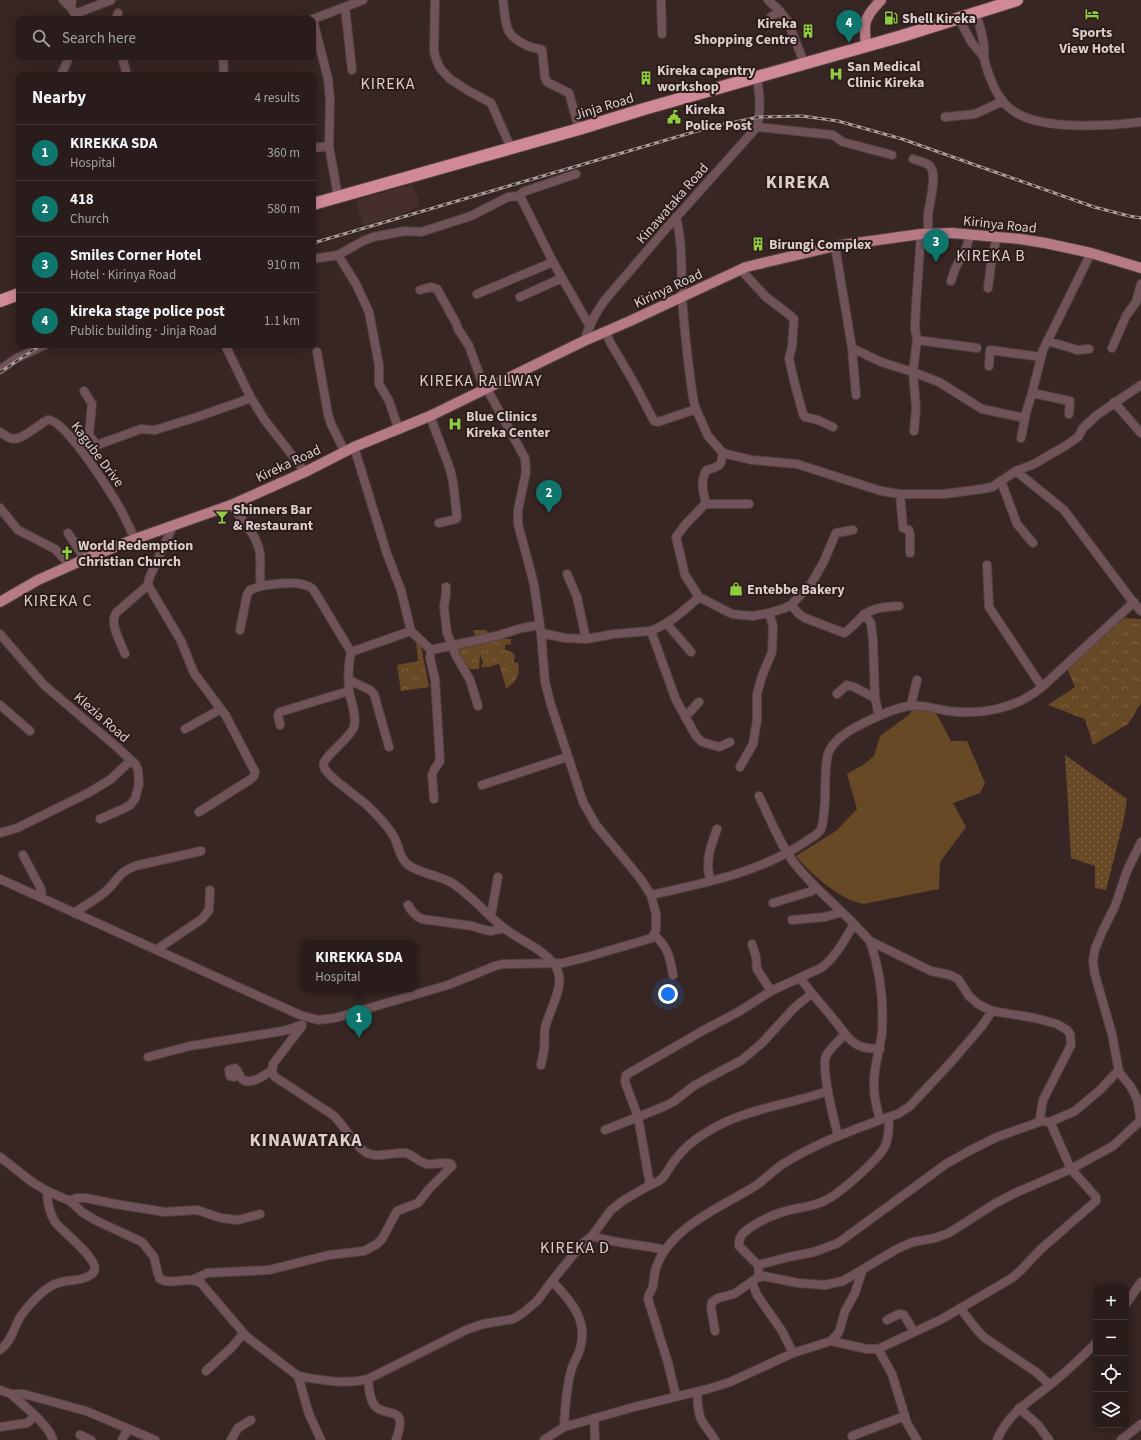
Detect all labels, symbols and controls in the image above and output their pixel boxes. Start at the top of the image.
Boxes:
hotel icon: Sports View Hotel [1084,6,1100,22]
place label: Shell Kireka [902,9,976,29]
pin: 4 [836,10,862,43]
fuel station icon: Shell Kireka [883,10,899,26]
place label: Kireka Shopping Centre [694,14,797,50]
search box [16,16,316,60]
building icon: Kireka Shopping Centre [800,23,816,39]
place label: Sports View Hotel [1058,23,1125,59]
icon: search [30,27,52,49]
text: Search here [62,28,136,49]
place label: San Medical Clinic Kireka [847,57,924,93]
place label: Kireka capentry workshop [657,61,756,97]
hospital icon: San Medical Clinic Kireka [828,66,844,82]
building icon: Kireka capentry workshop [638,70,654,86]
district label: KIREKA [361,73,415,95]
text: Nearby [32,86,86,110]
street label: Jinja Road [572,88,636,125]
text: 4 results [255,89,300,107]
place label: Kireka Police Post [685,100,753,136]
public building icon: Kireka Police Post [666,109,682,125]
text: KIREKKA SDA [70,133,157,154]
text: 1 [42,144,48,162]
text: 360 m [267,144,300,162]
text: Hospital [70,154,115,172]
street label: Kinawataka Road [632,159,714,248]
district label: KIREKA [766,170,830,195]
text: 418 [70,189,94,210]
text: 2 [42,200,48,218]
text: 580 m [267,200,300,218]
text: Church [70,210,109,228]
street label: Kirinya Road [962,211,1038,239]
pin: 3 [923,229,949,262]
place label: Birungi Complex [769,235,871,255]
building icon: Birungi Complex [750,236,766,252]
text: Smiles Corner Hotel [70,245,201,266]
district label: KIREKA B [956,245,1026,267]
text: 3 [42,256,48,274]
text: 910 m [267,256,300,274]
street label: Kirinya Road [631,264,706,314]
text: Hotel · Kirinya Road [70,266,176,284]
text: kireka stage police post [70,301,225,322]
text: 4 [42,312,48,330]
text: 1.1 km [264,312,300,330]
text: Public building · Jinja Road [70,322,217,340]
district label: KIREKA RAILWAY [419,370,543,392]
place label: Blue Clinics Kireka Center [466,407,551,443]
hospital icon: Blue Clinics Kireka Center [447,416,463,432]
street label: Kagube Drive [66,418,129,492]
street label: Kireka Road [253,440,324,488]
pin: 2 [536,480,562,513]
place label: Shinners Bar & Restaurant [233,500,314,536]
bar icon: Shinners Bar & Restaurant [214,509,230,525]
place label: World Redemption Christian Church [78,536,193,572]
church icon: World Redemption Christian Church [59,545,75,561]
place label: Entebbe Bakery [747,580,845,600]
shop icon: Entebbe Bakery [728,581,744,597]
district label: KIREKA C [23,590,93,612]
street label: Klezia Road [69,688,134,748]
popup [301,940,417,992]
text: KIREKKA SDA [315,947,403,968]
text: Hospital [315,968,361,986]
your location [658,984,678,1004]
pin: 1 [346,1005,372,1038]
district label: KINAWATAKA [249,1128,363,1153]
district label: KIREKA D [540,1237,610,1259]
map controls [1093,1284,1129,1428]
button: + [1093,1284,1129,1320]
button: − [1093,1320,1129,1356]
button: locate [1093,1356,1129,1392]
button: layers [1093,1392,1129,1428]

